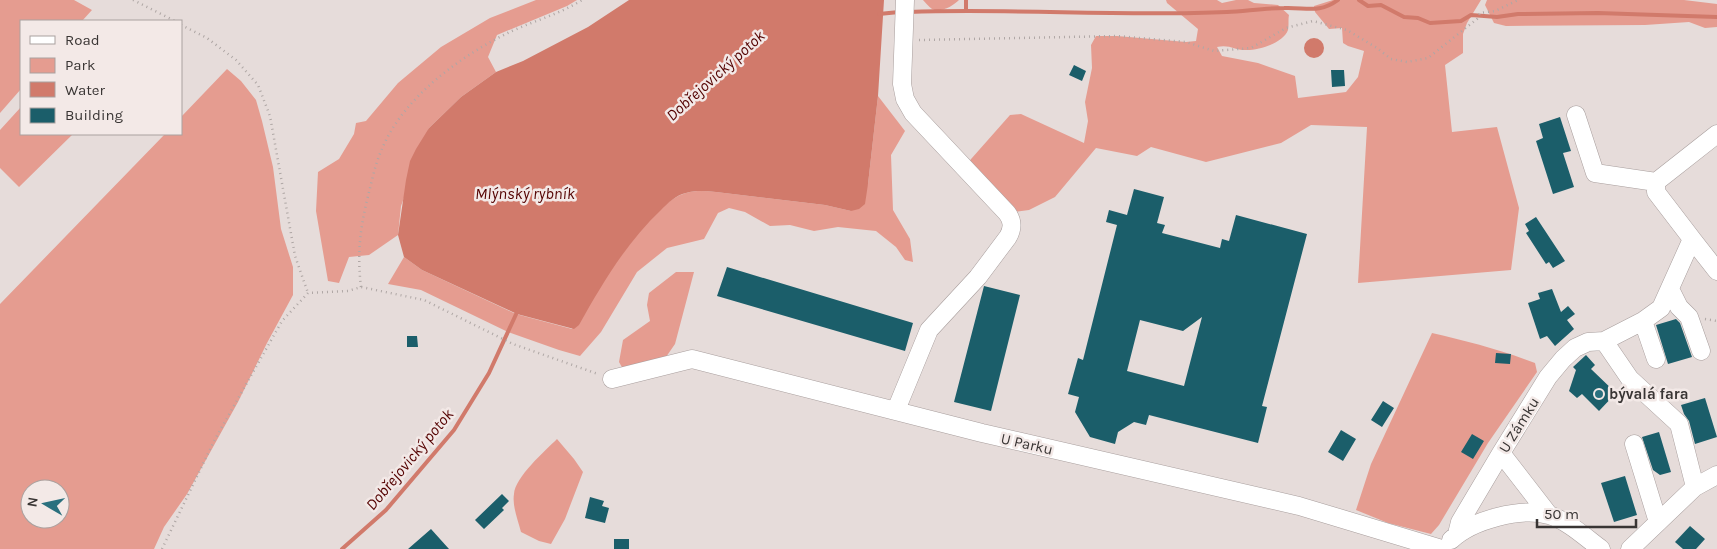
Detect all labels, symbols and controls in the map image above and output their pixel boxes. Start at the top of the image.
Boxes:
legend [20,20,182,135]
water label: Dobřejovický potok [662,26,769,125]
text: Road [65,31,100,49]
text: Park [65,56,95,74]
text: Water [65,81,106,99]
text: Building [65,106,123,124]
water label: Mlýnský rybník [475,184,576,203]
place label: bývalá fara [1609,385,1688,403]
marker: bývalá fara [1593,388,1605,400]
street label: U Zámku [1495,394,1543,456]
water label: Dobřejovický potok [362,404,458,514]
street label: U Parku [999,429,1055,459]
north arrow [20,479,70,529]
text: N [23,496,42,508]
scale bar [1537,496,1636,528]
text: 50 m [1544,505,1579,523]

